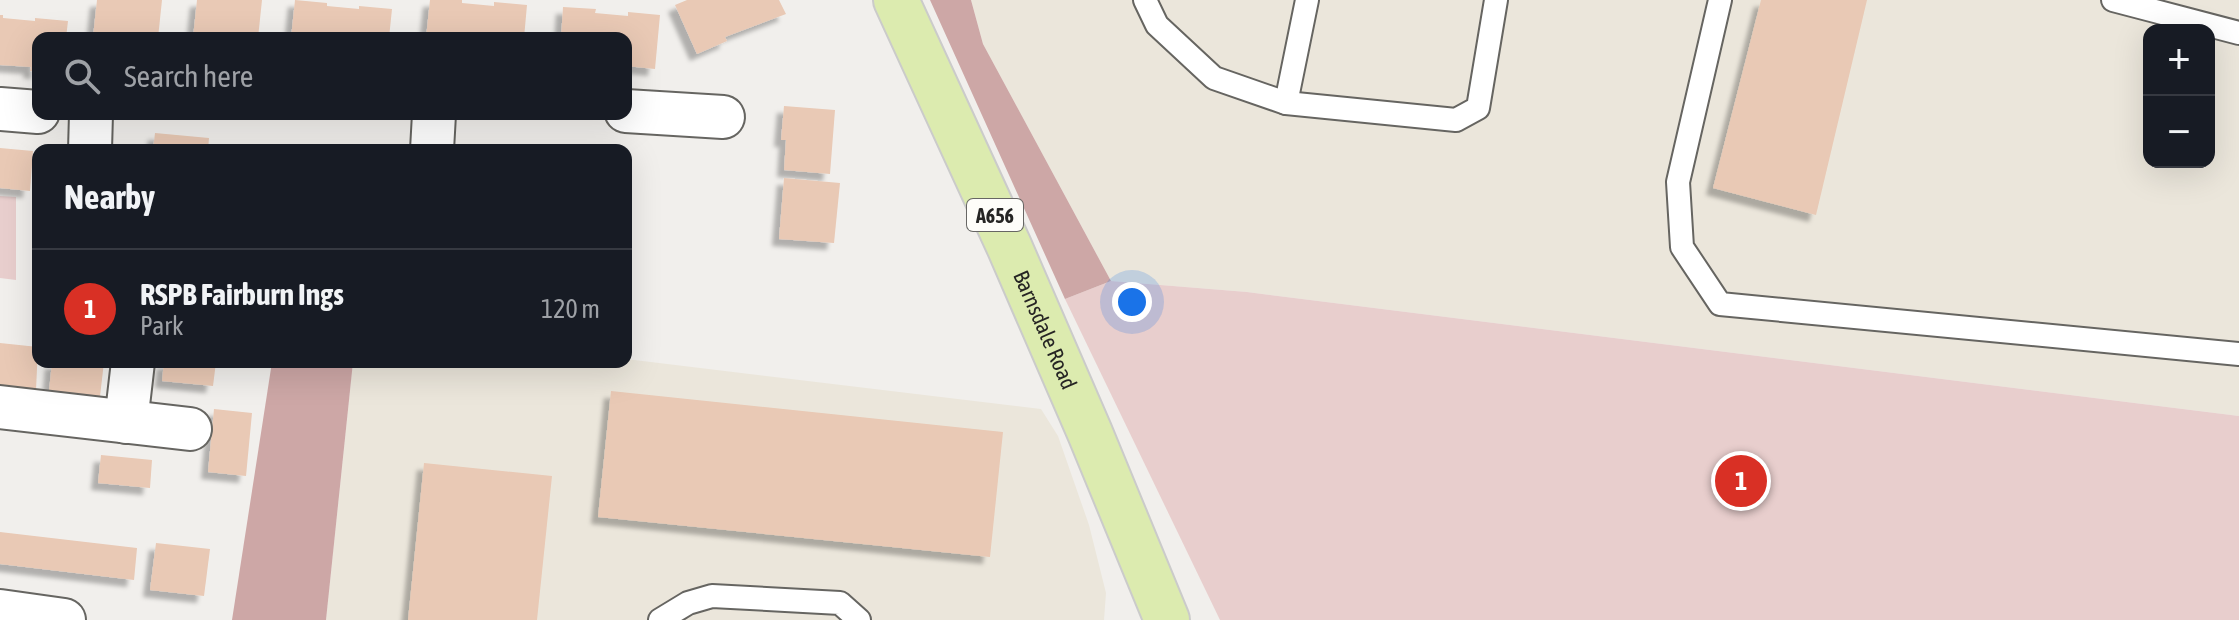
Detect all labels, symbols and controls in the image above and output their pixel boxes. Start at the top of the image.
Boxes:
map controls [2143,24,2215,168]
button: + [2143,24,2215,96]
search box [32,32,632,120]
icon: search [60,54,104,98]
text: Search here [124,59,253,93]
button: − [2143,96,2215,168]
text: Nearby [64,177,155,216]
road number: A656 [967,199,1023,231]
street label: Barnsdale Road [1008,266,1082,393]
text: RSPB Fairburn Ings [140,277,344,311]
your location [1112,282,1152,322]
text: 1 [84,294,96,324]
text: 120 m [541,294,600,324]
text: Park [140,311,183,341]
pin: 1 [1715,451,1767,511]

